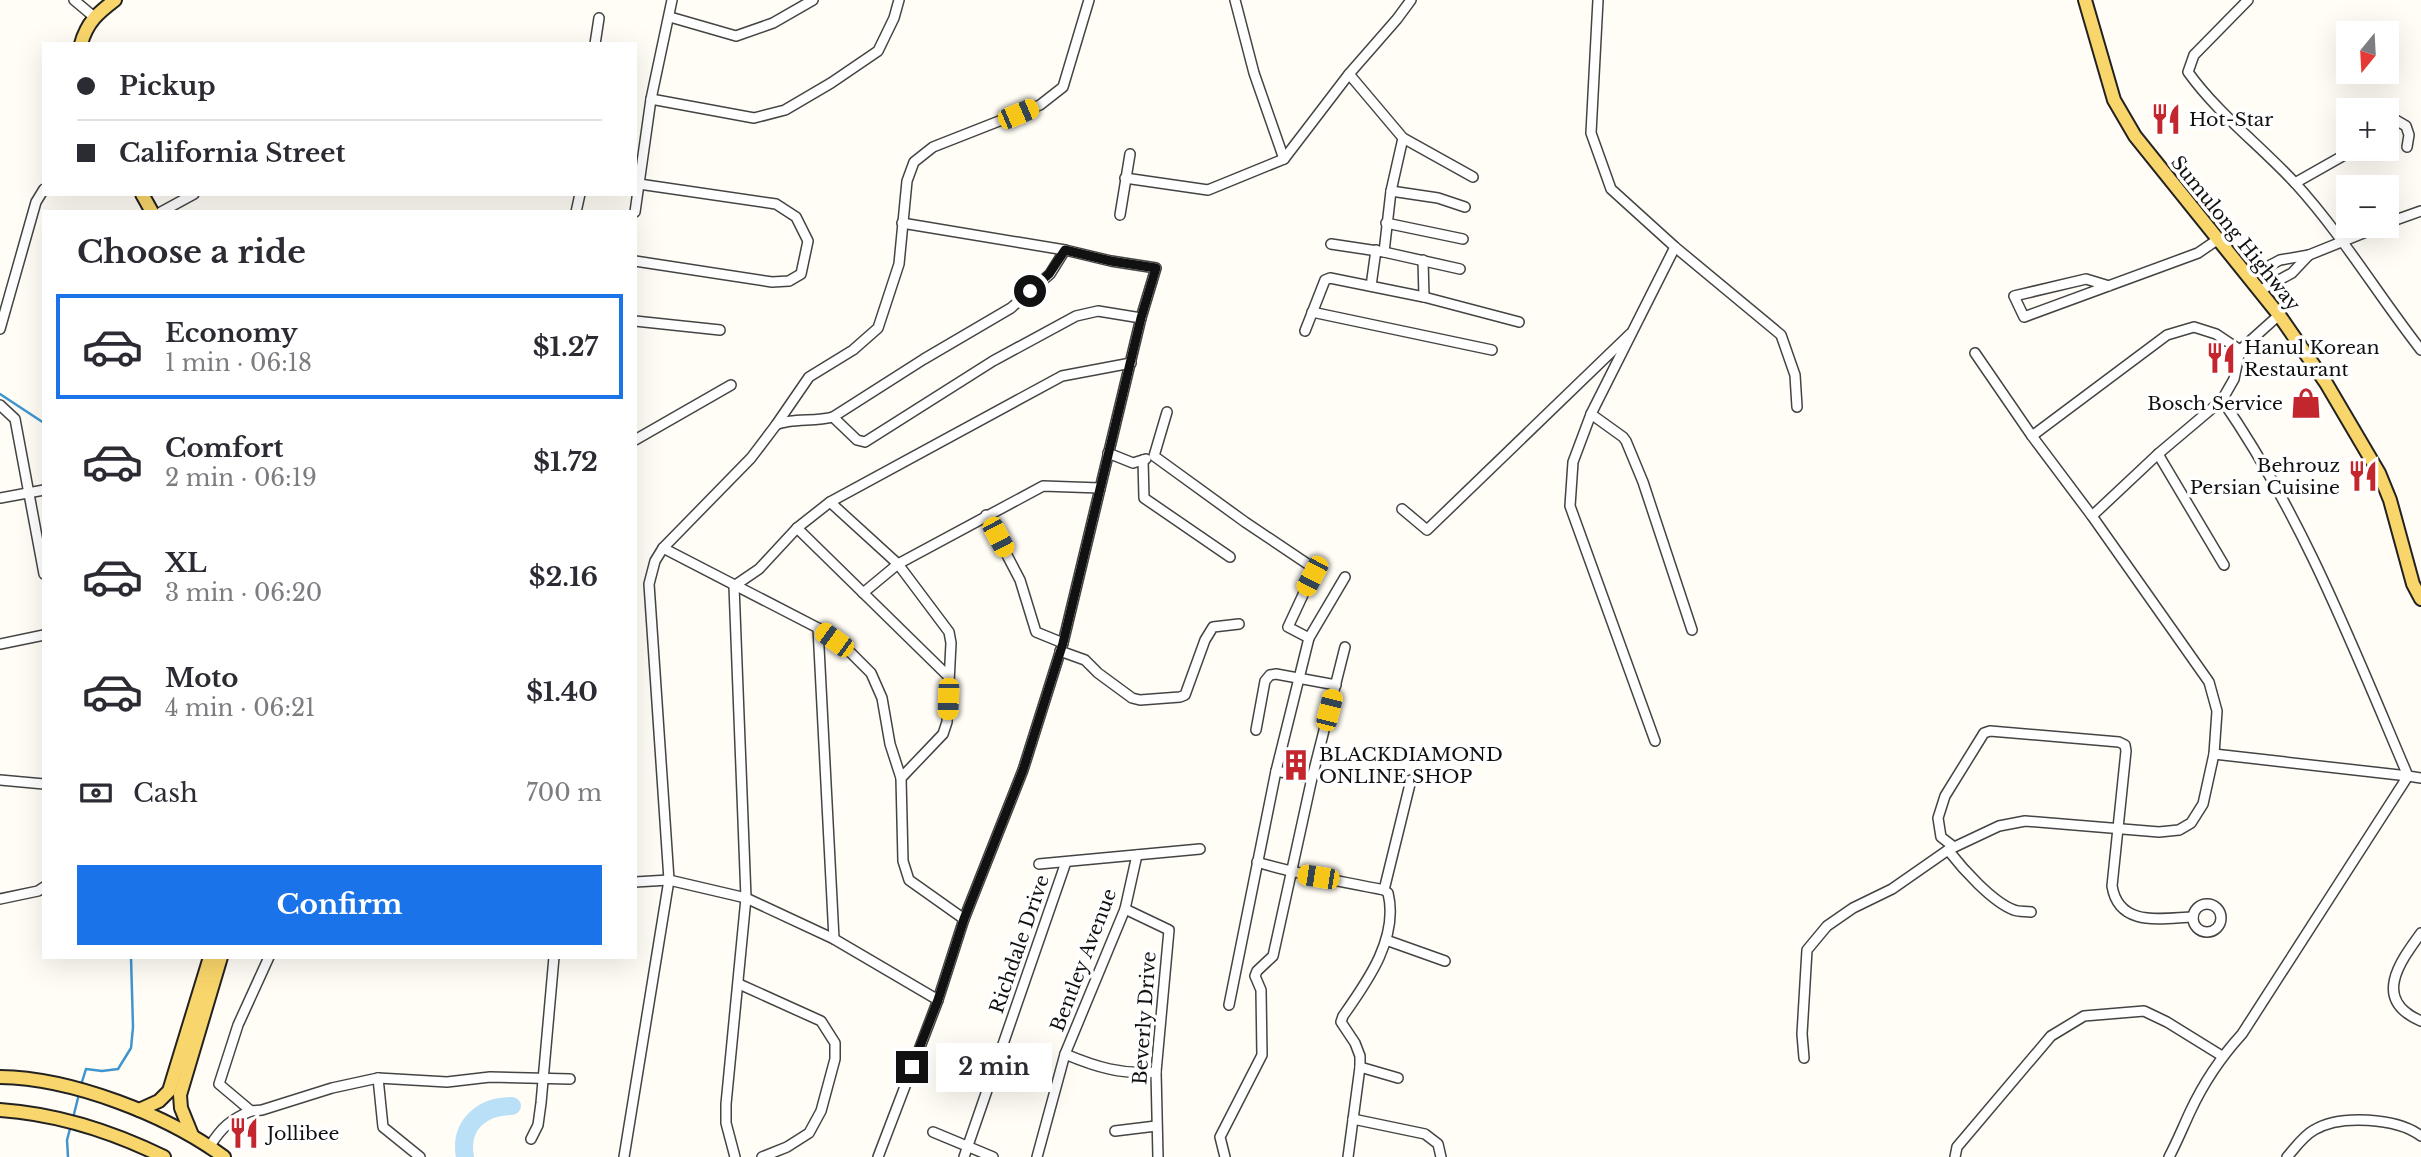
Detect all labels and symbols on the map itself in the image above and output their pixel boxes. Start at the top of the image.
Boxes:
north arrow [2336,21,2399,84]
car [995,96,1042,132]
restaurant icon: Hot-Star [2149,102,2183,136]
place label: Hot-Star [2189,108,2273,131]
street label: Sumulong Highway [2166,151,2305,315]
route start [1014,275,1046,307]
place label: Hanul Korean Restaurant [2244,336,2380,381]
restaurant icon: Hanul Korean Restaurant [2204,341,2238,375]
shop icon: Bosch Service [2289,386,2323,420]
place label: Bosch Service [2147,392,2283,415]
place label: Behrouz Persian Cuisine [2190,454,2340,499]
restaurant icon: Behrouz Persian Cuisine [2346,459,2380,493]
car [979,514,1018,560]
car [1293,553,1332,599]
car [811,619,858,661]
car [937,678,960,720]
car [1314,687,1345,733]
place label: BLACKDIAMOND ONLINE SHOP [1319,743,1503,788]
building icon: BLACKDIAMOND ONLINE SHOP [1279,748,1313,782]
car [1296,863,1341,891]
street label: Richdale Drive [985,872,1054,1016]
street label: Bentley Avenue [1046,885,1121,1035]
street label: Beverly Drive [1128,951,1161,1086]
callout: 2 min [936,1042,1052,1092]
route end [896,1051,928,1083]
restaurant icon: Jollibee [227,1116,261,1150]
place label: Jollibee [264,1122,339,1145]

